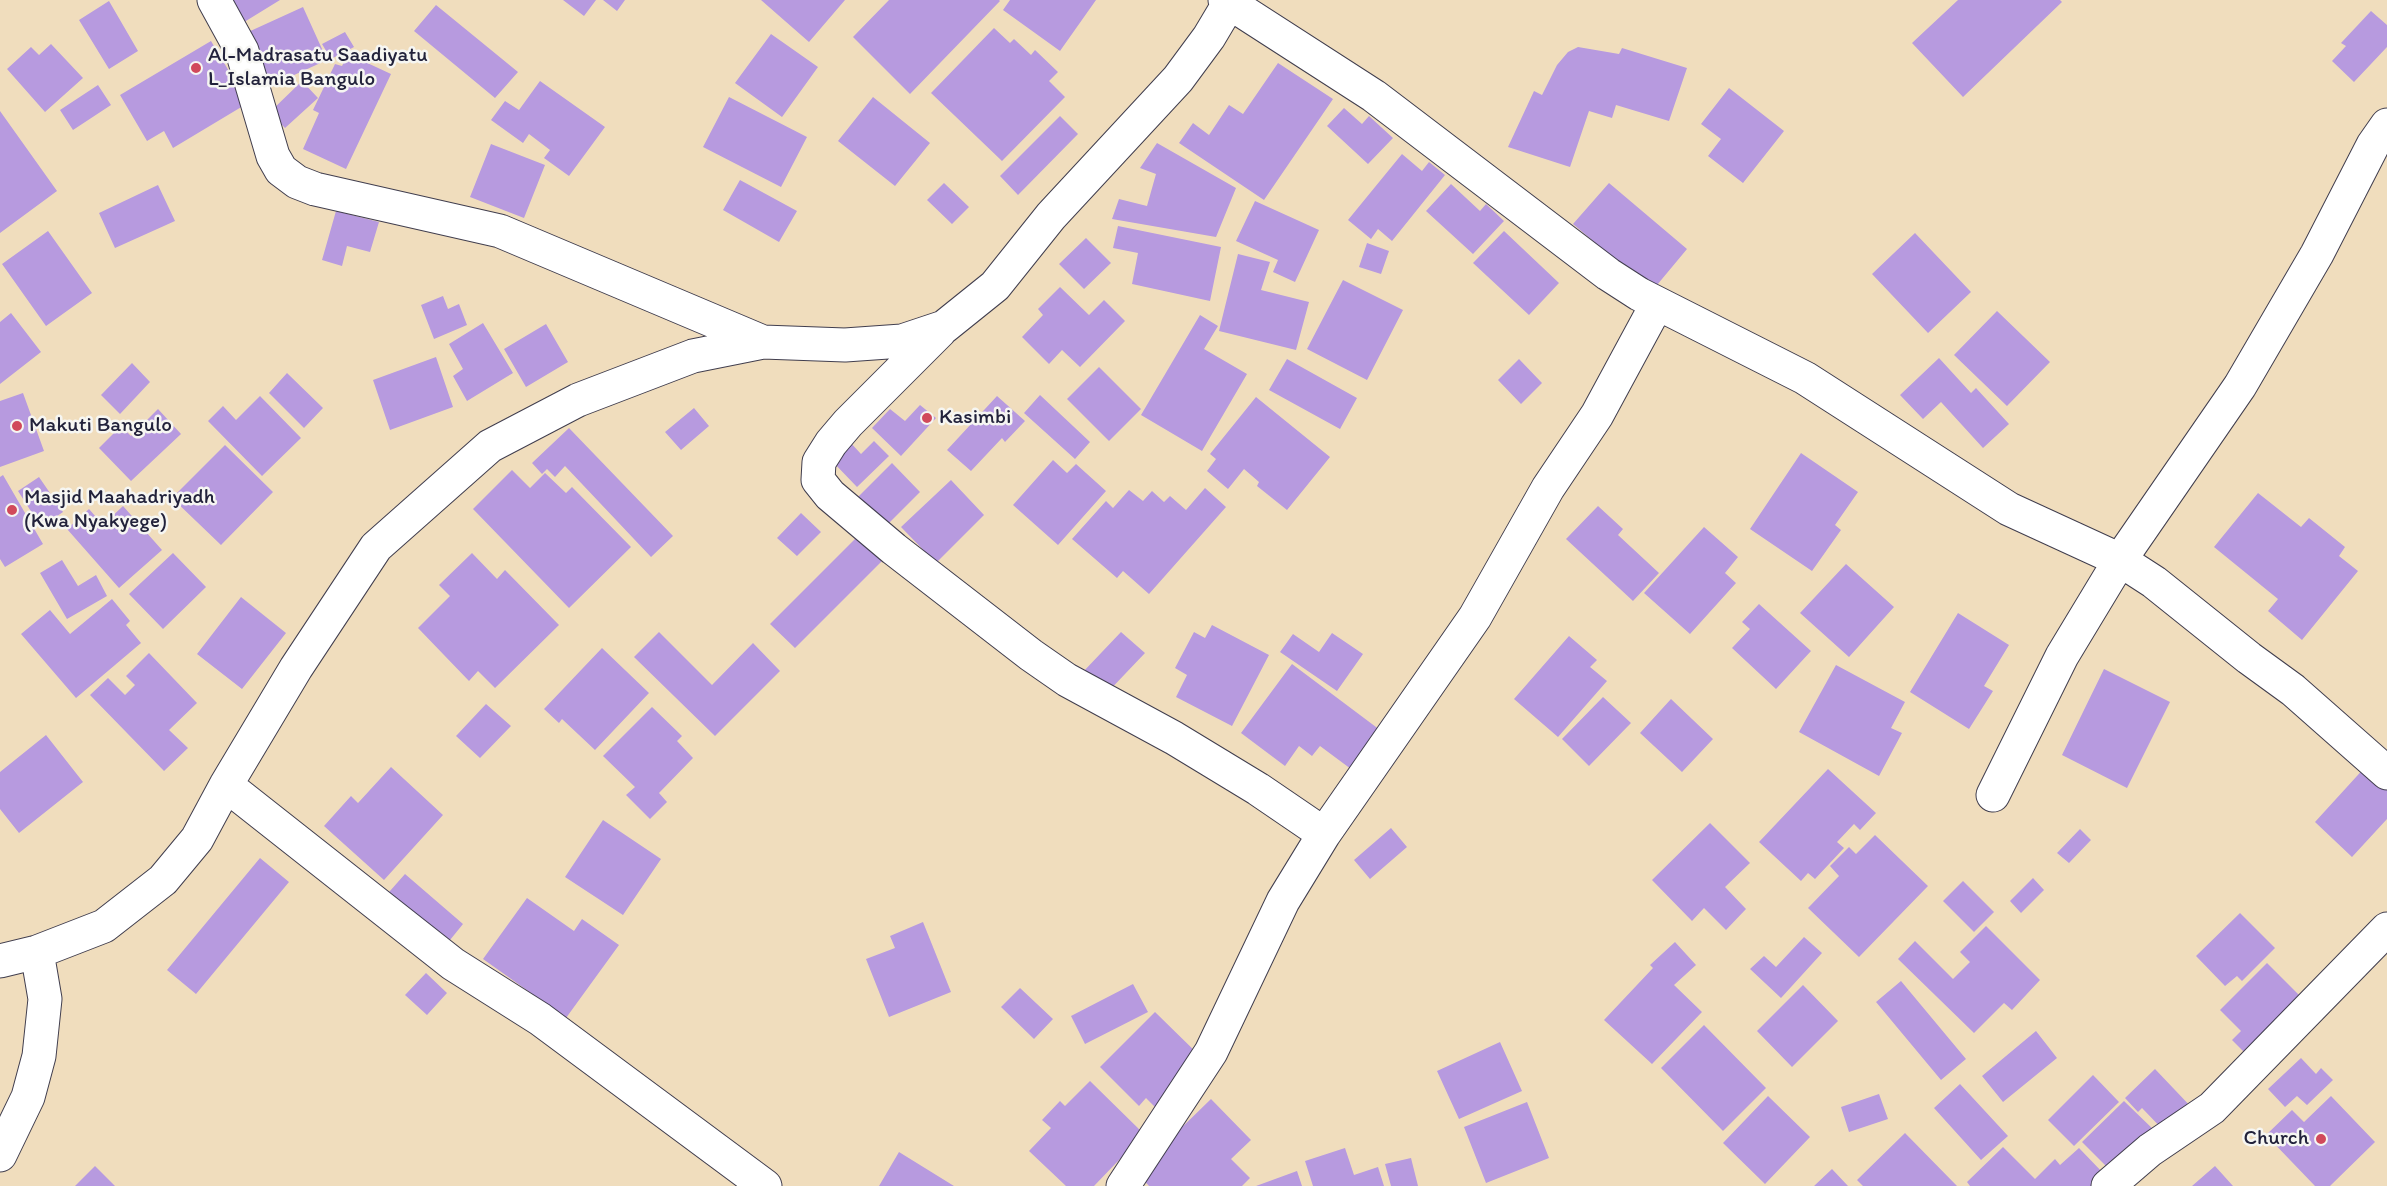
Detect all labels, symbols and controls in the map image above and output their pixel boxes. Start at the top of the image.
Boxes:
place label: Al-Madrasatu Saadiyatu L_Islamia Bangulo [208,43,428,93]
marker: Al-Madrasatu Saadiyatu L_Islamia Bangulo [189,61,203,75]
place label: Kasimbi [939,405,1011,431]
marker: Kasimbi [920,411,934,425]
place label: Makuti Bangulo [29,413,172,439]
marker: Makuti Bangulo [10,419,24,433]
place label: Masjid Maahadriyadh (Kwa Nyakyege) [24,485,215,535]
marker: Masjid Maahadriyadh (Kwa Nyakyege) [5,503,19,517]
place label: Church [2244,1126,2309,1152]
marker: Church [2314,1132,2328,1146]

